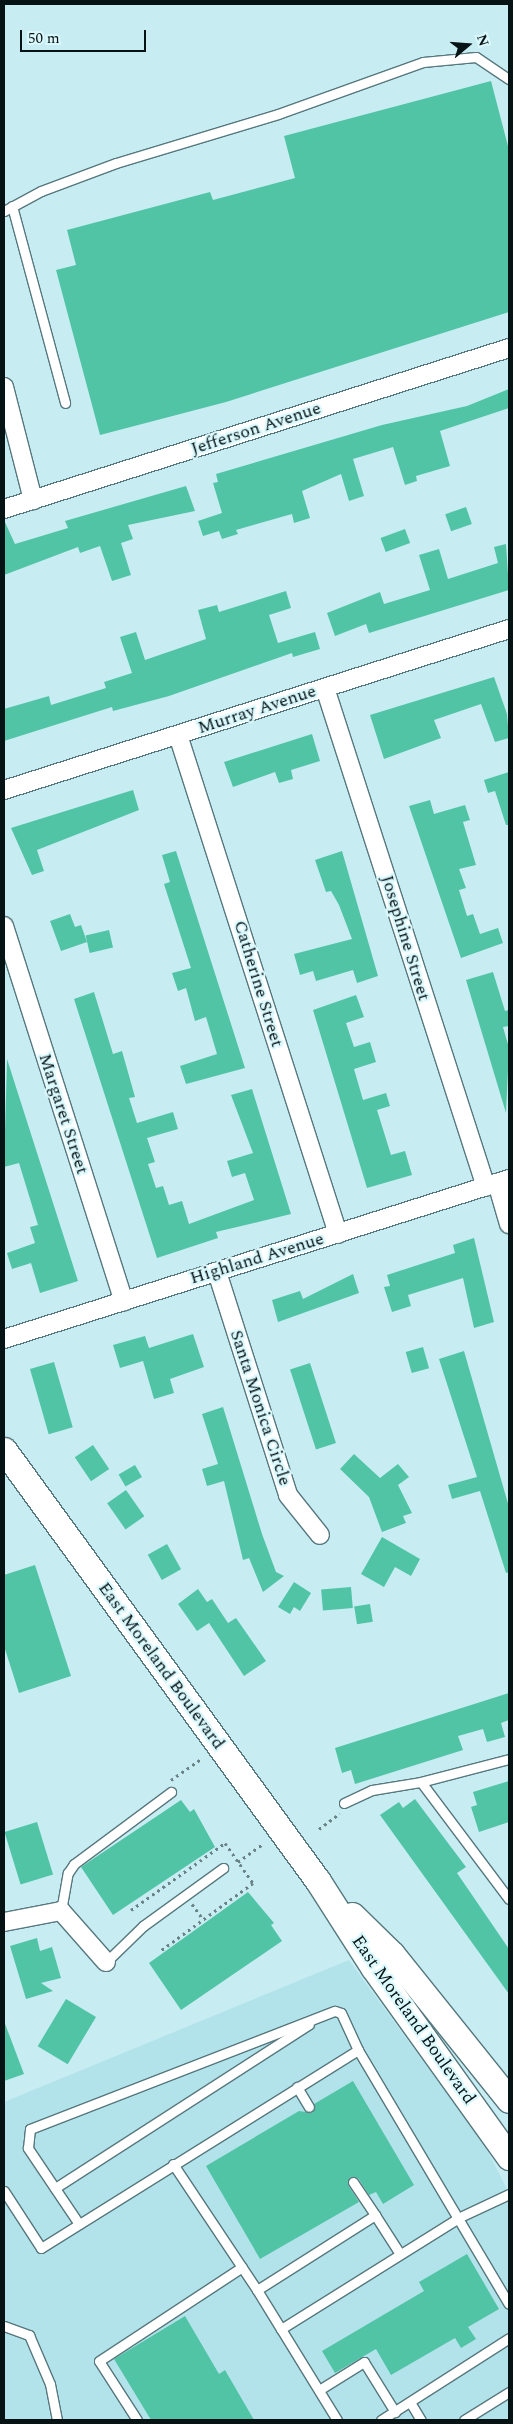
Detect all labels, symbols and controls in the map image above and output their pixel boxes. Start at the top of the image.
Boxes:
scale bar [22,20,149,52]
north arrow [443,20,493,70]
text: 50 m [28,27,60,50]
text: N [471,32,494,49]
street label: Jefferson Avenue [188,398,324,460]
street label: Murray Avenue [195,681,319,739]
street label: Josephine Street [376,873,434,1003]
street label: Catherine Street [229,918,287,1050]
street label: Margaret Street [33,1051,93,1177]
street label: Highland Avenue [187,1228,327,1290]
street label: Santa Monica Circle [225,1327,295,1489]
street label: East Moreland Boulevard [93,1578,229,1754]
street label: East Moreland Boulevard [346,1931,480,2109]

